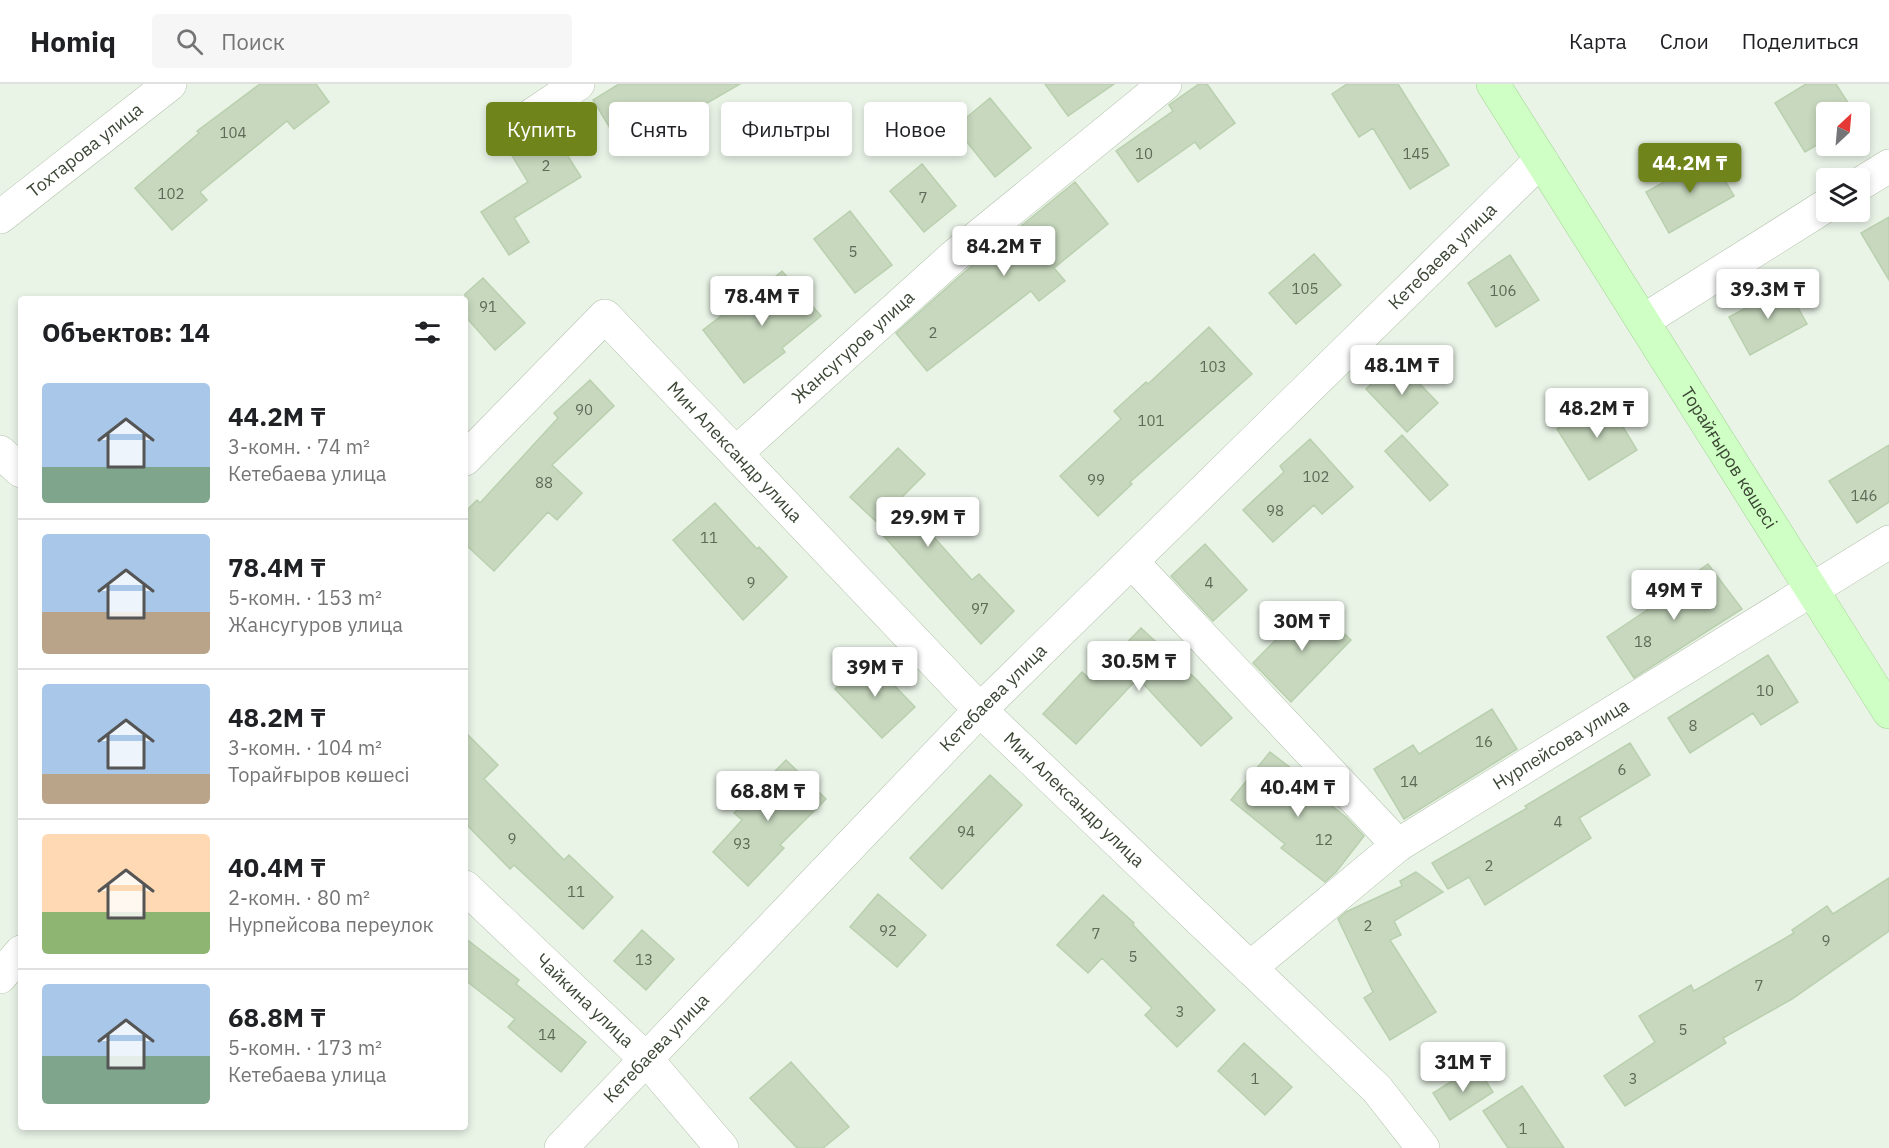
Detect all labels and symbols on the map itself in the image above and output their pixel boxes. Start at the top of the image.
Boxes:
street label: Тохтарова улица [22,98,147,202]
north arrow [1816,102,1870,156]
house number: 104 [219,123,247,142]
pin: 44.2M ₸ [1635,143,1745,194]
house number: 10 [1135,144,1153,163]
house number: 145 [1402,144,1430,163]
house number: 2 [541,156,551,175]
house number: 102 [157,184,185,203]
house number: 7 [918,188,928,207]
street label: Кетебаева улица [1383,198,1502,314]
pin: 84.2M ₸ [949,226,1059,277]
house number: 5 [848,242,858,261]
pin: 39.3M ₸ [1713,269,1823,320]
pin: 78.4M ₸ [707,276,817,327]
house number: 105 [1291,279,1319,298]
house number: 106 [1489,281,1517,300]
street label: Жансугуров улица [787,285,919,408]
house number: 91 [479,297,497,316]
house number: 2 [928,323,938,342]
pin: 48.1M ₸ [1347,345,1457,396]
house number: 103 [1199,357,1227,376]
street label: Мин Александр улица [662,376,808,527]
street label: Торайғыров көшесі [1676,382,1783,533]
pin: 48.2M ₸ [1542,388,1652,439]
house number: 90 [575,400,593,419]
house number: 101 [1137,411,1165,430]
house number: 102 [1302,467,1330,486]
house number: 99 [1087,470,1105,489]
house number: 88 [535,473,553,492]
house number: 146 [1850,486,1878,505]
pin: 29.9M ₸ [873,497,983,548]
house number: 98 [1266,501,1284,520]
house number: 11 [700,528,718,547]
pin: 49M ₸ [1632,570,1716,621]
house number: 9 [746,573,756,592]
house number: 4 [1204,573,1214,592]
house number: 97 [971,599,989,618]
pin: 30M ₸ [1260,601,1344,652]
house number: 18 [1634,632,1652,651]
street label: Кетебаева улица [934,639,1052,756]
pin: 30.5M ₸ [1084,641,1194,692]
pin: 39M ₸ [833,647,917,698]
house number: 10 [1756,681,1774,700]
street label: Нурпейсова улица [1488,693,1633,795]
house number: 8 [1688,716,1698,735]
street label: Мин Александр улица [999,727,1150,872]
house number: 16 [1475,732,1493,751]
house number: 6 [1617,760,1627,779]
pin: 40.4M ₸ [1243,767,1353,818]
pin: 68.8M ₸ [713,771,823,822]
house number: 14 [1400,772,1418,791]
house number: 4 [1553,812,1563,831]
house number: 94 [957,822,975,841]
house number: 9 [507,829,517,848]
house number: 12 [1315,830,1333,849]
house number: 93 [733,834,751,853]
house number: 2 [1484,856,1494,875]
house number: 11 [567,882,585,901]
house number: 2 [1363,916,1373,935]
house number: 92 [879,921,897,940]
house number: 7 [1091,924,1101,943]
house number: 9 [1821,931,1831,950]
house number: 5 [1128,947,1138,966]
street label: Чайкина улица [531,948,639,1053]
house number: 13 [635,950,653,969]
house number: 7 [1754,976,1764,995]
street label: Кетебаева улица [598,988,714,1107]
house number: 3 [1175,1002,1185,1021]
house number: 5 [1678,1020,1688,1039]
house number: 14 [538,1025,556,1044]
pin: 31M ₸ [1421,1042,1505,1093]
house number: 1 [1250,1069,1260,1088]
house number: 3 [1628,1069,1638,1088]
house number: 1 [1518,1119,1528,1138]

